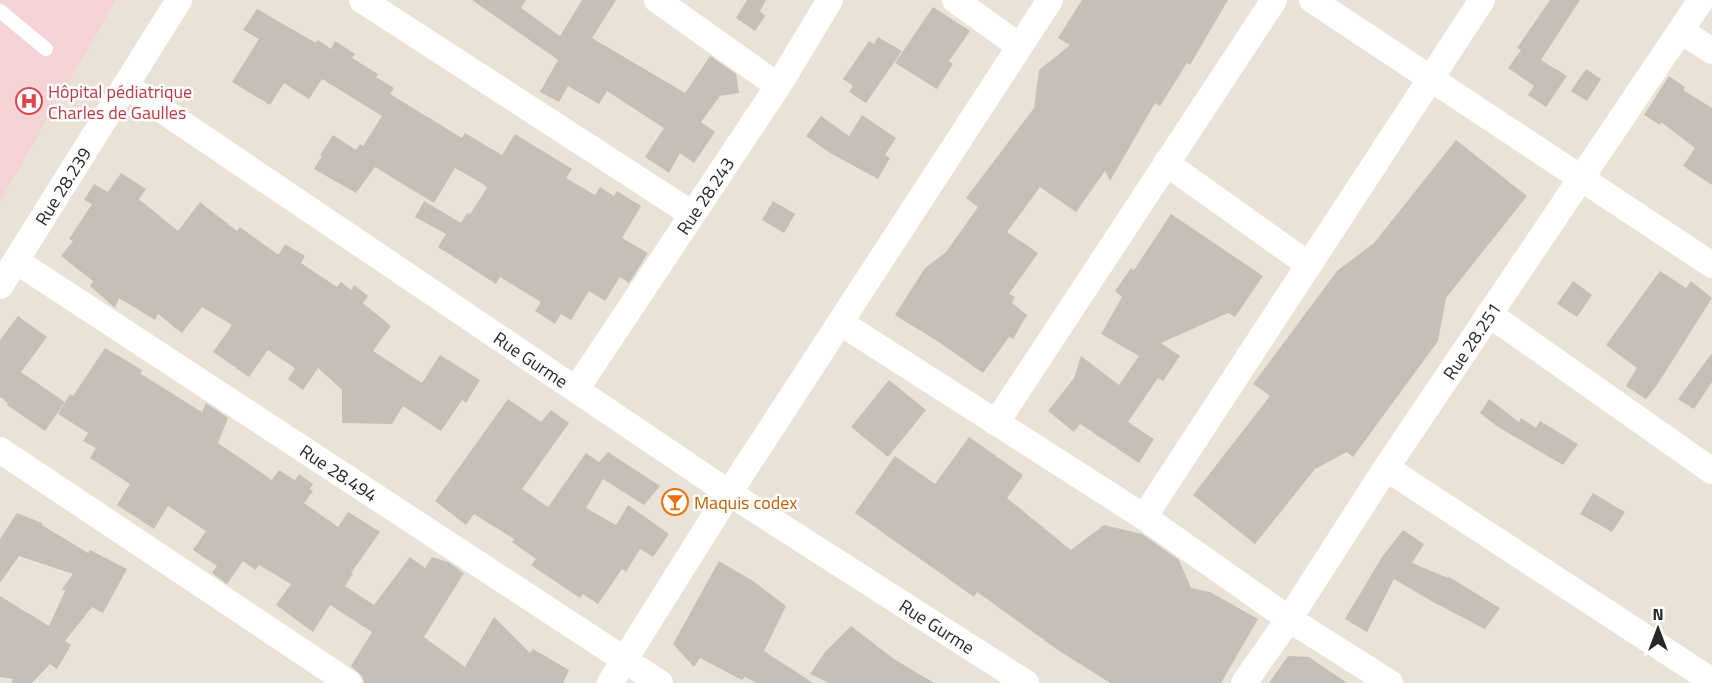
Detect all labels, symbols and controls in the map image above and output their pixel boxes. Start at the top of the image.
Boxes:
place label: Hôpital pédiatrique Charles de Gaulles [48,78,192,126]
hospital icon: Hôpital pédiatrique Charles de Gaulles [14,86,44,116]
street label: Rue 28.239 [28,142,97,230]
street label: Rue 28.243 [669,152,741,240]
street label: Rue 28.251 [1436,297,1507,385]
street label: Rue Gurme [488,324,574,394]
street label: Rue 28.494 [295,437,383,508]
bar icon: Maquis codex [660,487,690,517]
place label: Maquis codex [694,489,797,516]
street label: Rue Gurme [894,592,980,660]
north arrow [1628,599,1688,659]
text: N [1652,602,1664,626]

